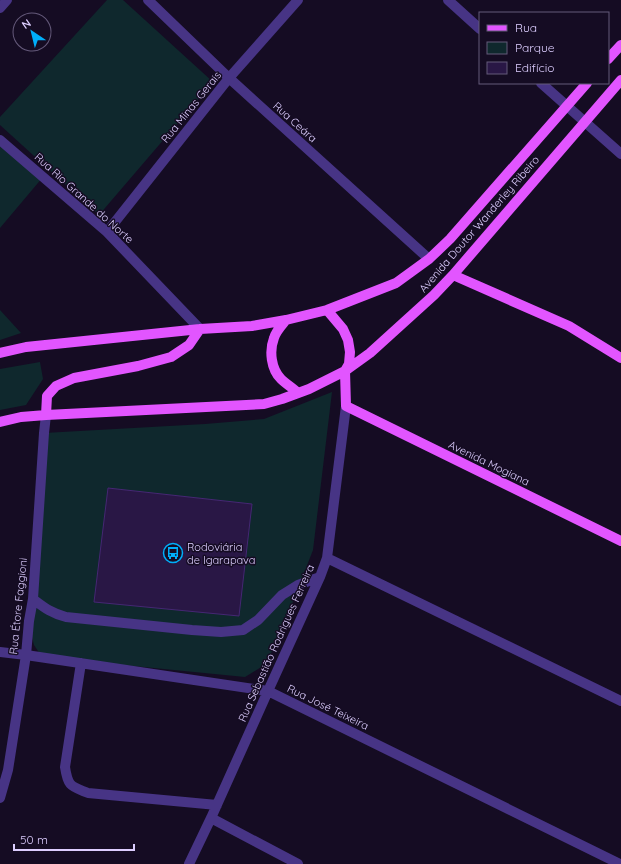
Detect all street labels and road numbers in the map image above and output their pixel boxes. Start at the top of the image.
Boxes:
street label: Rua Minas Gerais [158,68,224,146]
street label: Rua Ceára [270,99,320,145]
street label: Rua Rio Grande do Norte [32,150,136,246]
street label: Avenida Doutor Wanderley Ribeiro [416,153,542,295]
street label: Avenida Mogiana [446,437,532,489]
street label: Rua Étore Faggioni [6,557,30,655]
street label: Rua Sebastião Rodrigues Ferreira [235,562,317,724]
street label: Rua José Teixeira [285,681,371,733]

